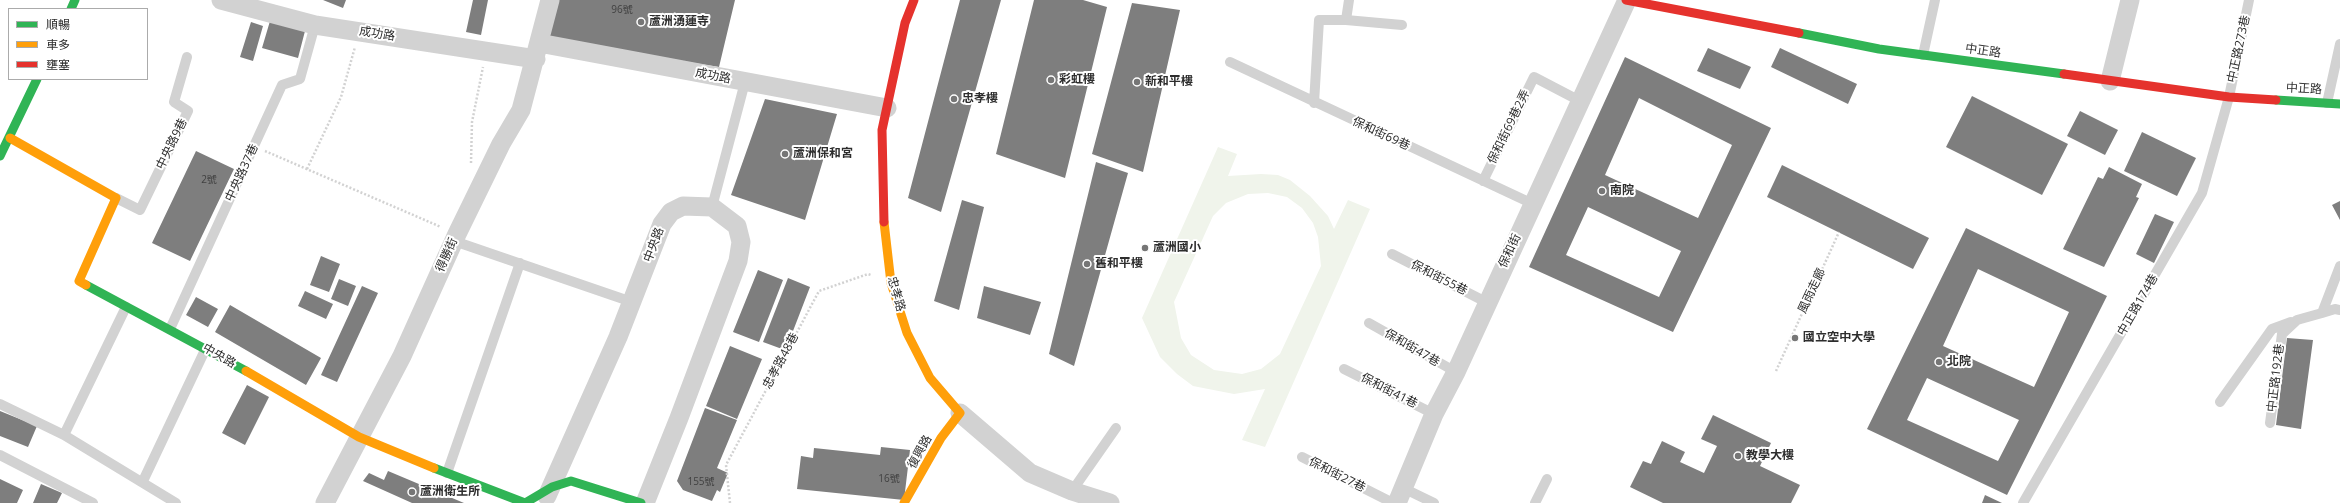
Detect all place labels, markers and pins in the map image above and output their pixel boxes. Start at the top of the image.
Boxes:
place label: 蘆洲湧蓮寺 [649,15,709,29]
marker: 蘆洲湧蓮寺 [636,17,646,27]
place label: 彩虹樓 [1059,73,1095,87]
marker: 彩虹樓 [1046,75,1056,85]
place label: 新和平樓 [1145,75,1193,89]
marker: 新和平樓 [1132,77,1142,87]
place label: 忠孝樓 [962,92,998,106]
marker: 忠孝樓 [949,94,959,104]
place label: 蘆洲保和宮 [793,147,853,161]
marker: 蘆洲保和宮 [780,149,790,159]
place label: 南院 [1610,184,1634,198]
marker: 南院 [1597,186,1607,196]
place label: 蘆洲國小 [1153,241,1201,255]
marker: 蘆洲國小 [1140,243,1150,253]
place label: 舊和平樓 [1095,257,1143,271]
marker: 舊和平樓 [1082,259,1092,269]
place label: 國立空中大學 [1803,331,1875,345]
marker: 國立空中大學 [1790,333,1800,343]
place label: 北院 [1947,355,1971,369]
marker: 北院 [1934,357,1944,367]
place label: 教學大樓 [1746,449,1794,463]
marker: 教學大樓 [1733,451,1743,461]
place label: 蘆洲衛生所 [420,485,480,499]
marker: 蘆洲衛生所 [407,487,417,497]

